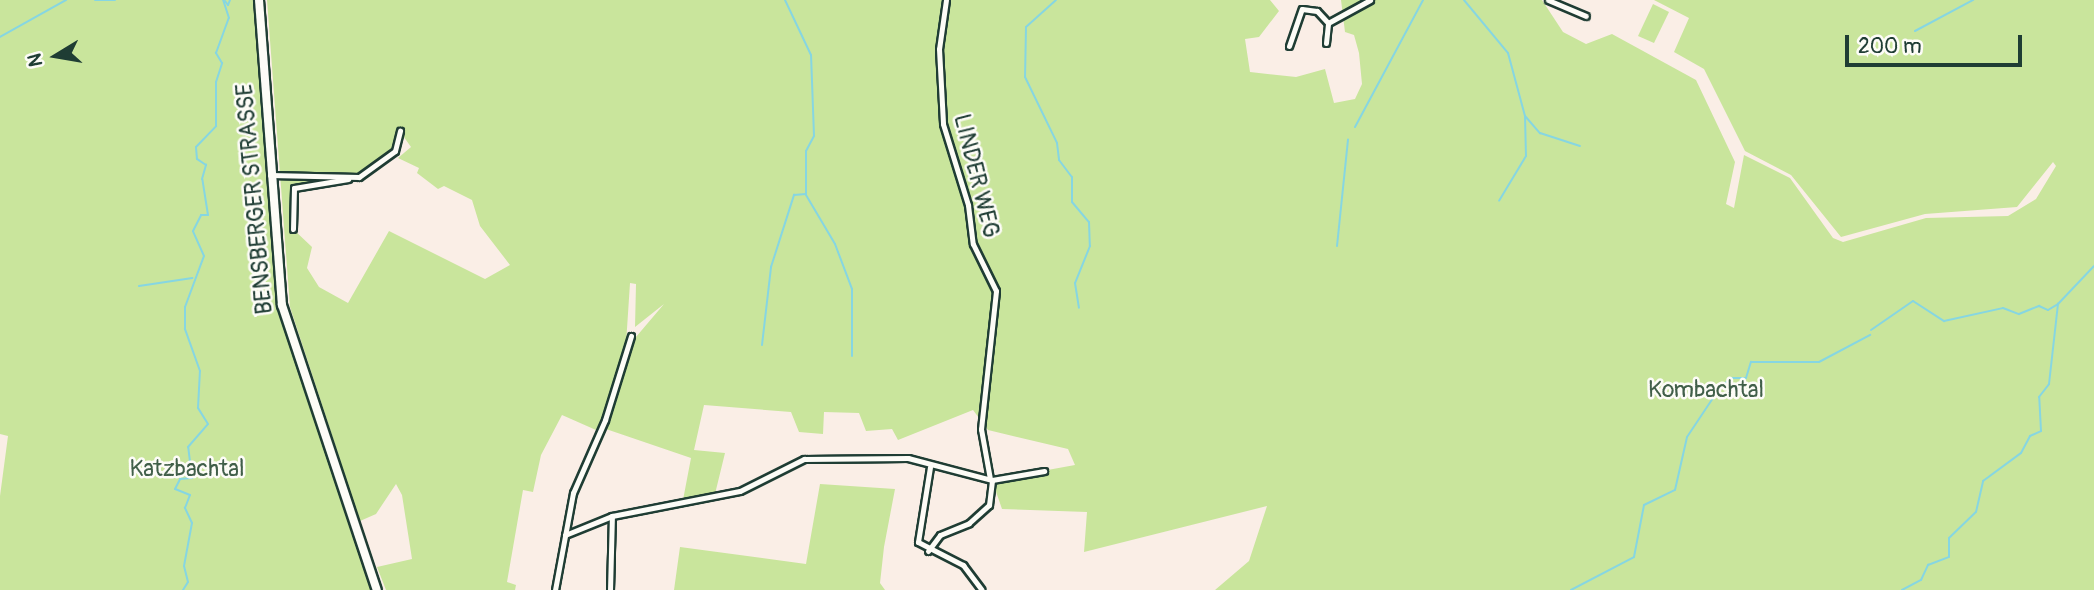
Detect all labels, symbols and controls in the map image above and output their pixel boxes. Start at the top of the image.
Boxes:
north arrow [21,21,91,91]
scale bar [1849,21,2026,65]
text: 200 m [1858,33,1922,60]
text: N [22,51,48,69]
street label: BENSBERGER STRASSE [231,83,279,315]
street label: LINDER WEG [947,111,1005,241]
park label: Kombachtal [1648,376,1764,404]
park label: Katzbachtal [129,455,245,483]

